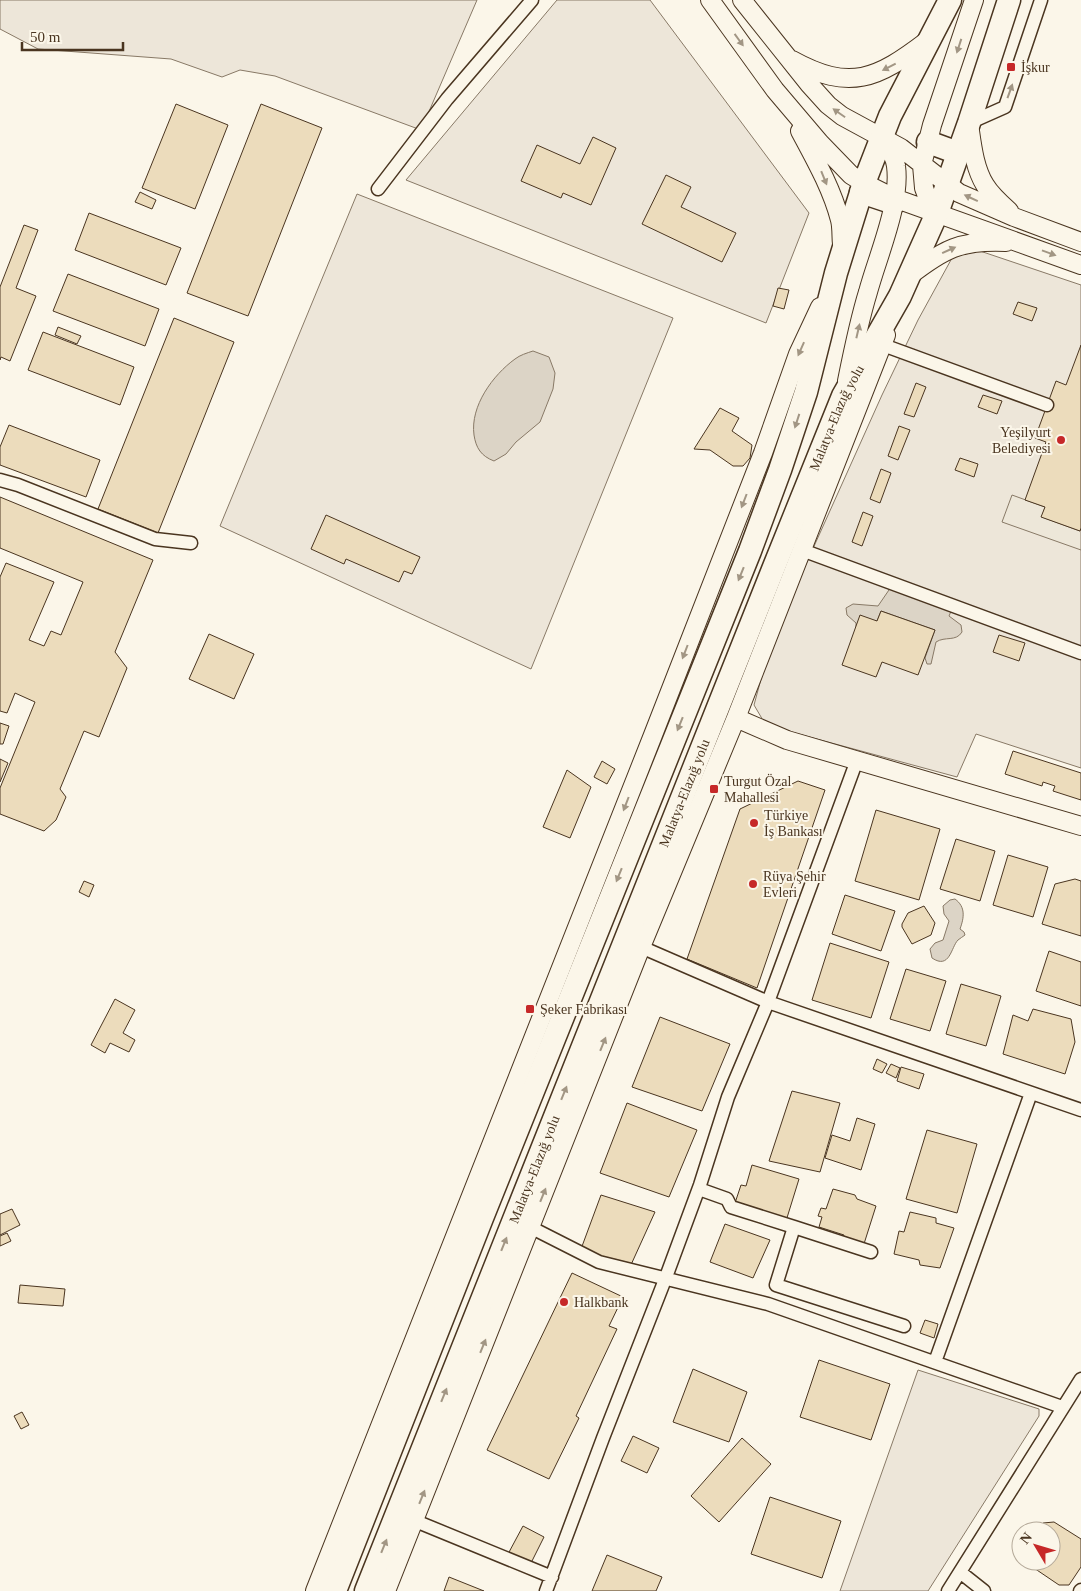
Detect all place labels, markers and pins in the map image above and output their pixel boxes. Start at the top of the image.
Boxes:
place label: İşkur [1021,60,1050,75]
marker: İşkur [1005,61,1017,73]
place label: Yeşilyurt Belediyesi [992,425,1051,456]
marker: Yeşilyurt Belediyesi [1055,434,1067,446]
place label: Turgut Özal Mahallesi [724,773,791,805]
marker: Turgut Özal Mahallesi [708,783,720,795]
place label: Türkiye İş Bankası [764,808,823,839]
marker: Türkiye İş Bankası [748,817,760,829]
place label: Rüya Şehir Evleri [763,869,826,900]
marker: Rüya Şehir Evleri [747,878,759,890]
place label: Şeker Fabrikası [540,1002,628,1017]
marker: Şeker Fabrikası [524,1003,536,1015]
place label: Halkbank [574,1295,628,1310]
marker: Halkbank [558,1296,570,1308]

